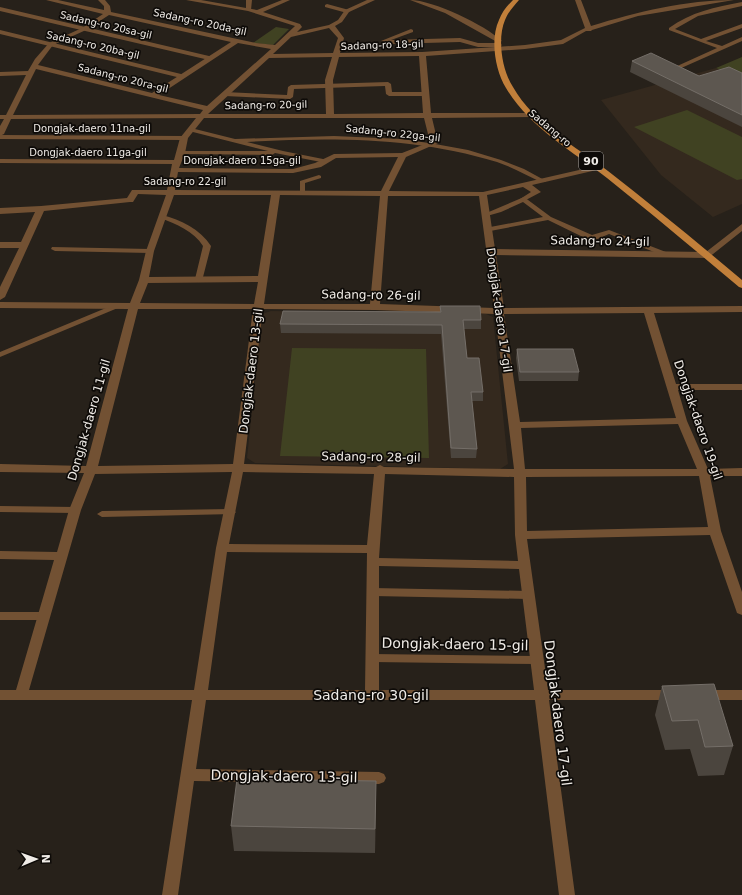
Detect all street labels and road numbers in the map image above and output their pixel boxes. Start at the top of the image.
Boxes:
street label: Sadang-ro 20da-gil [152,7,248,37]
street label: Sadang-ro 20sa-gil [59,9,153,41]
street label: Sadang-ro 20ba-gil [45,29,141,61]
street label: Sadang-ro 18-gil [340,38,424,52]
street label: Sadang-ro 20ra-gil [77,61,169,95]
street label: Sadang-ro 20-gil [225,99,307,111]
street label: Sadang-ro [527,107,573,149]
street label: Dongjak-daero 11na-gil [33,123,151,134]
street label: Sadang-ro 22ga-gil [345,123,441,143]
street label: Dongjak-daero 11ga-gil [29,147,147,158]
road number: 90 [579,152,603,170]
street label: Dongjak-daero 15ga-gil [183,155,301,166]
street label: Sadang-ro 22-gil [144,176,226,187]
street label: Sadang-ro 24-gil [550,233,650,249]
street label: Dongjak-daero 17-gil [483,247,515,373]
street label: Sadang-ro 26-gil [321,287,421,303]
street label: Dongjak-daero 13-gil [236,308,266,434]
street label: Dongjak-daero 11-gil [65,358,113,482]
street label: Dongjak-daero 19-gil [671,358,725,482]
street label: Sadang-ro 28-gil [321,449,421,465]
street label: Dongjak-daero 15-gil [381,635,529,653]
street label: Dongjak-daero 17-gil [541,639,575,787]
street label: Sadang-ro 30-gil [313,687,429,703]
street label: Dongjak-daero 13-gil [210,767,358,785]

